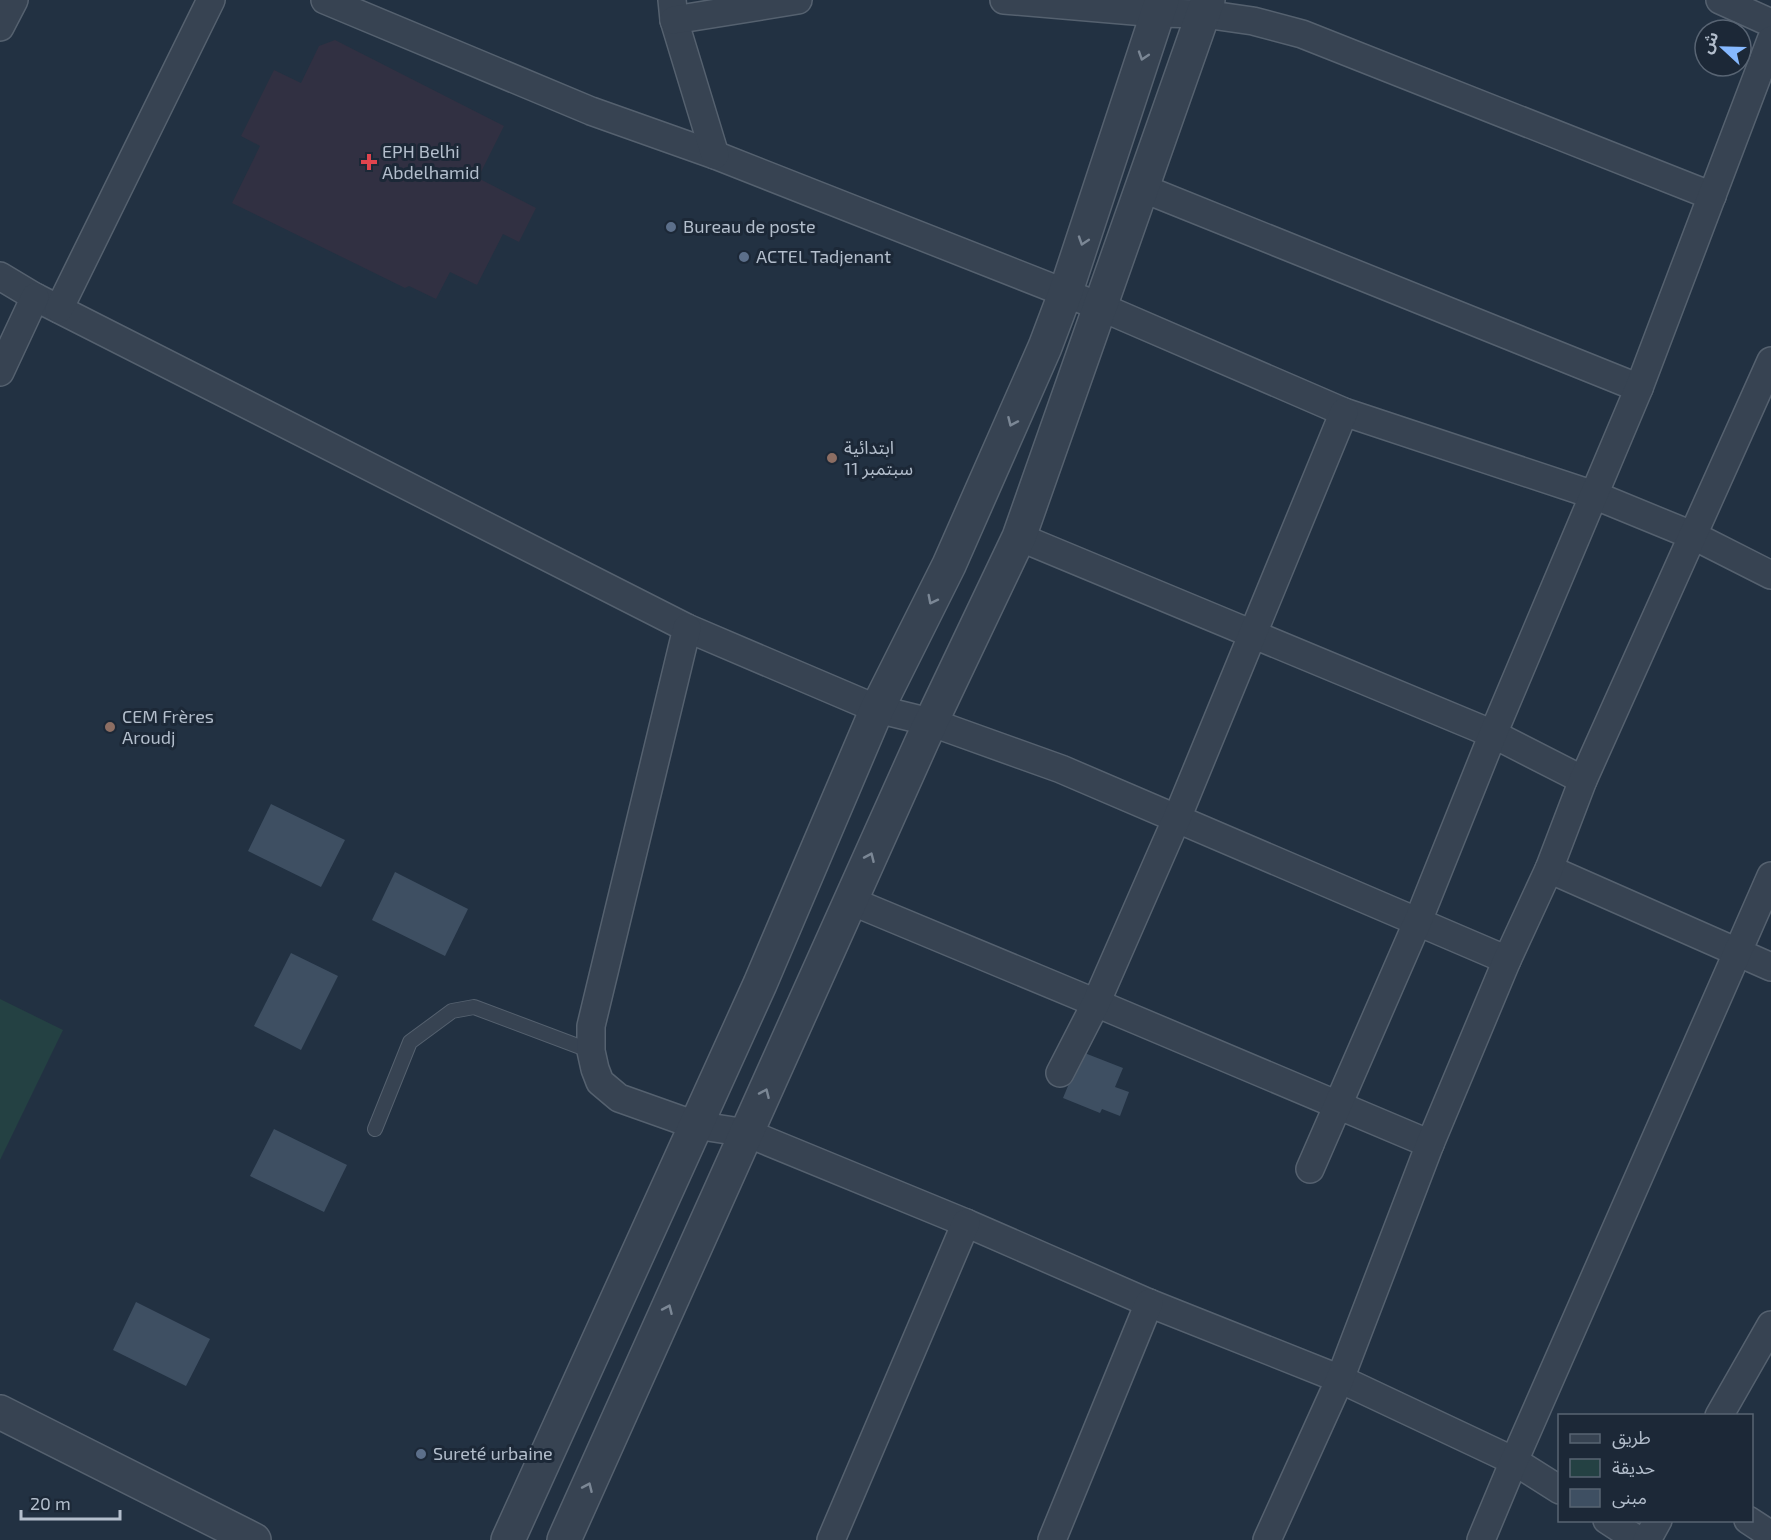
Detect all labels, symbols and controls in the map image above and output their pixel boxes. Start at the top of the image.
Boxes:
north arrow [1693,18,1753,78]
text: ش [1696,28,1722,56]
one-way arrow [1138,50,1151,60]
place label: EPH Belhi Abdelhamid [382,140,480,183]
marker: EPH Belhi Abdelhamid [360,153,378,171]
place label: Bureau de poste [683,215,816,237]
marker: Bureau de poste [664,220,678,234]
one-way arrow [1077,235,1090,246]
place label: ACTEL Tadjenant [756,245,891,267]
marker: ACTEL Tadjenant [737,250,751,264]
one-way arrow [1007,416,1019,427]
place label: ابتدائية 11 سبتمبر [844,436,913,480]
marker: ابتدائية 11 سبتمبر [825,451,839,465]
one-way arrow [927,594,939,605]
place label: CEM Frères Aroudj [122,705,214,748]
marker: CEM Frères Aroudj [103,720,117,734]
one-way arrow [863,853,875,864]
one-way arrow [758,1088,770,1099]
one-way arrow [661,1304,673,1315]
legend [1558,1414,1753,1522]
text: طريق [1612,1426,1651,1449]
place label: Sureté urbaine [433,1442,553,1464]
marker: Sureté urbaine [414,1447,428,1461]
text: حديقة [1612,1456,1655,1478]
one-way arrow [580,1482,592,1493]
scale bar [21,1483,120,1521]
text: مبنى [1612,1486,1647,1509]
text: 20 m [30,1492,71,1514]

